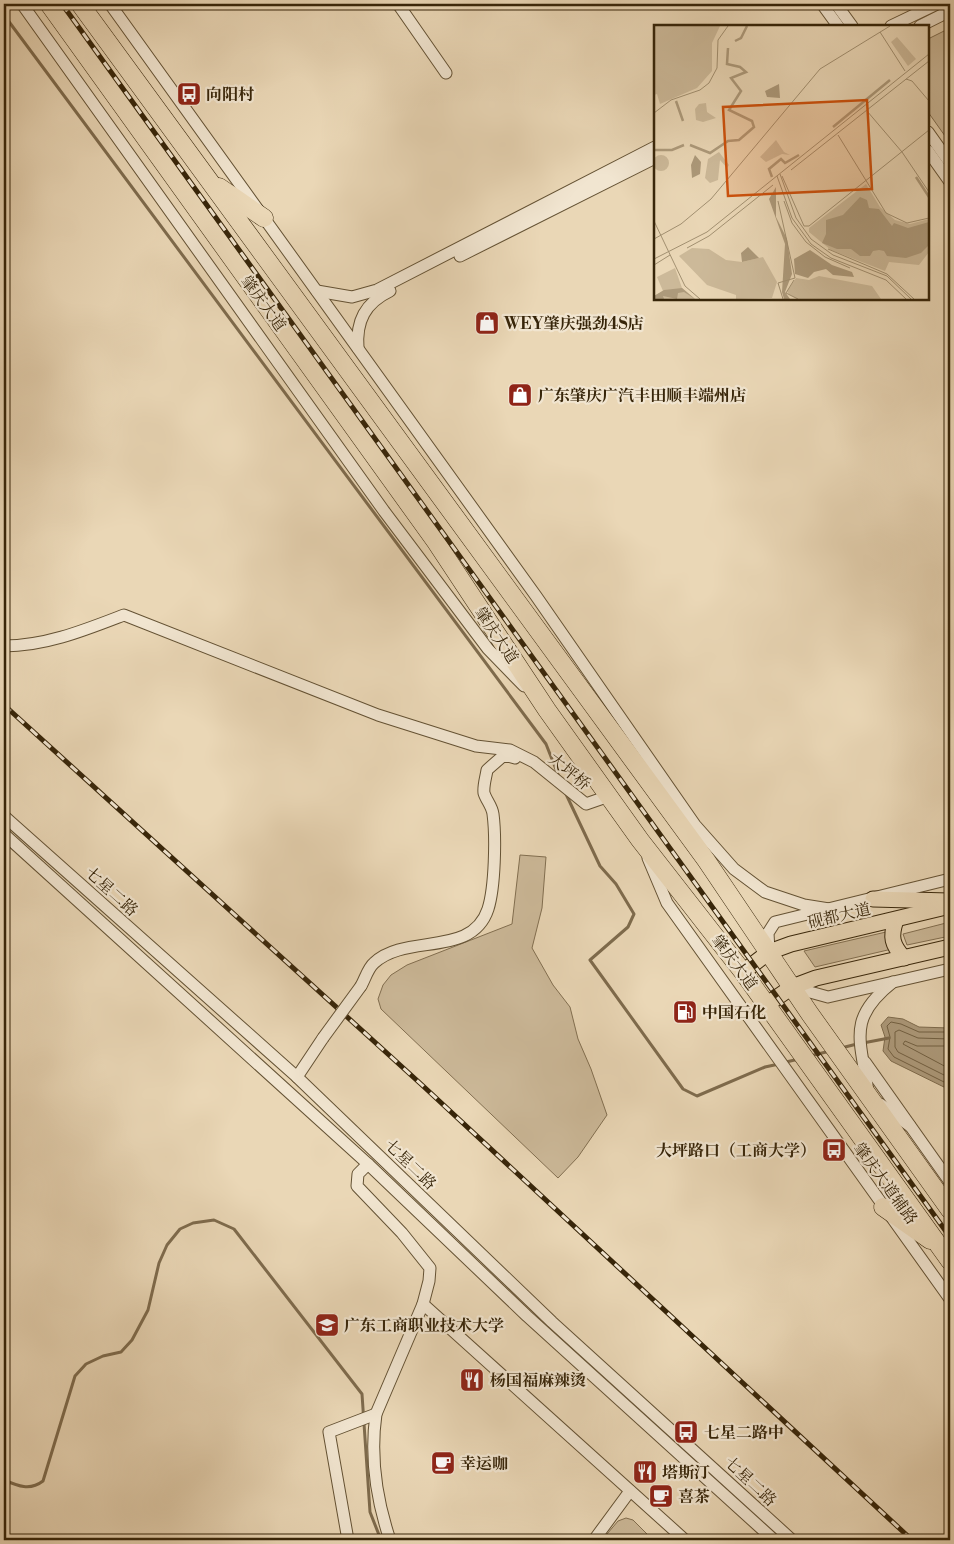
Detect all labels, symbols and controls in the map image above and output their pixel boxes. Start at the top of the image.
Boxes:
inset map [654,25,929,300]
bus stop icon: 向阳村 [176,81,202,107]
place label: 向阳村 [206,85,254,105]
street label: 肇庆大道 [236,272,290,335]
shop icon: WEY肇庆强劲4S店 [474,310,500,336]
place label: WEY肇庆强劲4S店 [503,314,644,334]
shop icon: 广东肇庆广汽丰田顺丰端州店 [507,382,533,408]
place label: 广东肇庆广汽丰田顺丰端州店 [538,386,746,406]
street label: 肇庆大道 [470,603,522,668]
street label: 大坪桥 [544,749,594,795]
street label: 七星二路 [81,863,142,921]
street label: 砚都大道 [806,899,873,933]
street label: 肇庆大道 [707,931,761,994]
fuel station icon: 中国石化 [672,999,698,1025]
place label: 中国石化 [702,1003,766,1023]
street label: 七星二路 [380,1135,440,1194]
bus stop icon: 大坪路口（工商大学） [821,1137,847,1163]
street label: 肇庆大道辅路 [849,1139,921,1228]
place label: 大坪路口（工商大学） [656,1141,816,1161]
school or university icon: 广东工商职业技术大学 [314,1312,340,1338]
place label: 广东工商职业技术大学 [344,1316,504,1336]
restaurant icon: 杨国福麻辣烫 [459,1367,485,1393]
place label: 杨国福麻辣烫 [490,1371,586,1391]
bus stop icon: 七星二路中 [673,1419,699,1445]
place label: 七星二路中 [704,1423,784,1443]
cafe icon: 幸运咖 [430,1450,456,1476]
street label: 七星二路 [720,1453,781,1511]
place label: 幸运咖 [460,1454,508,1474]
restaurant icon: 塔斯汀 [632,1459,658,1485]
place label: 塔斯汀 [662,1463,710,1483]
cafe icon: 喜茶 [648,1483,674,1509]
place label: 喜茶 [678,1487,710,1507]

